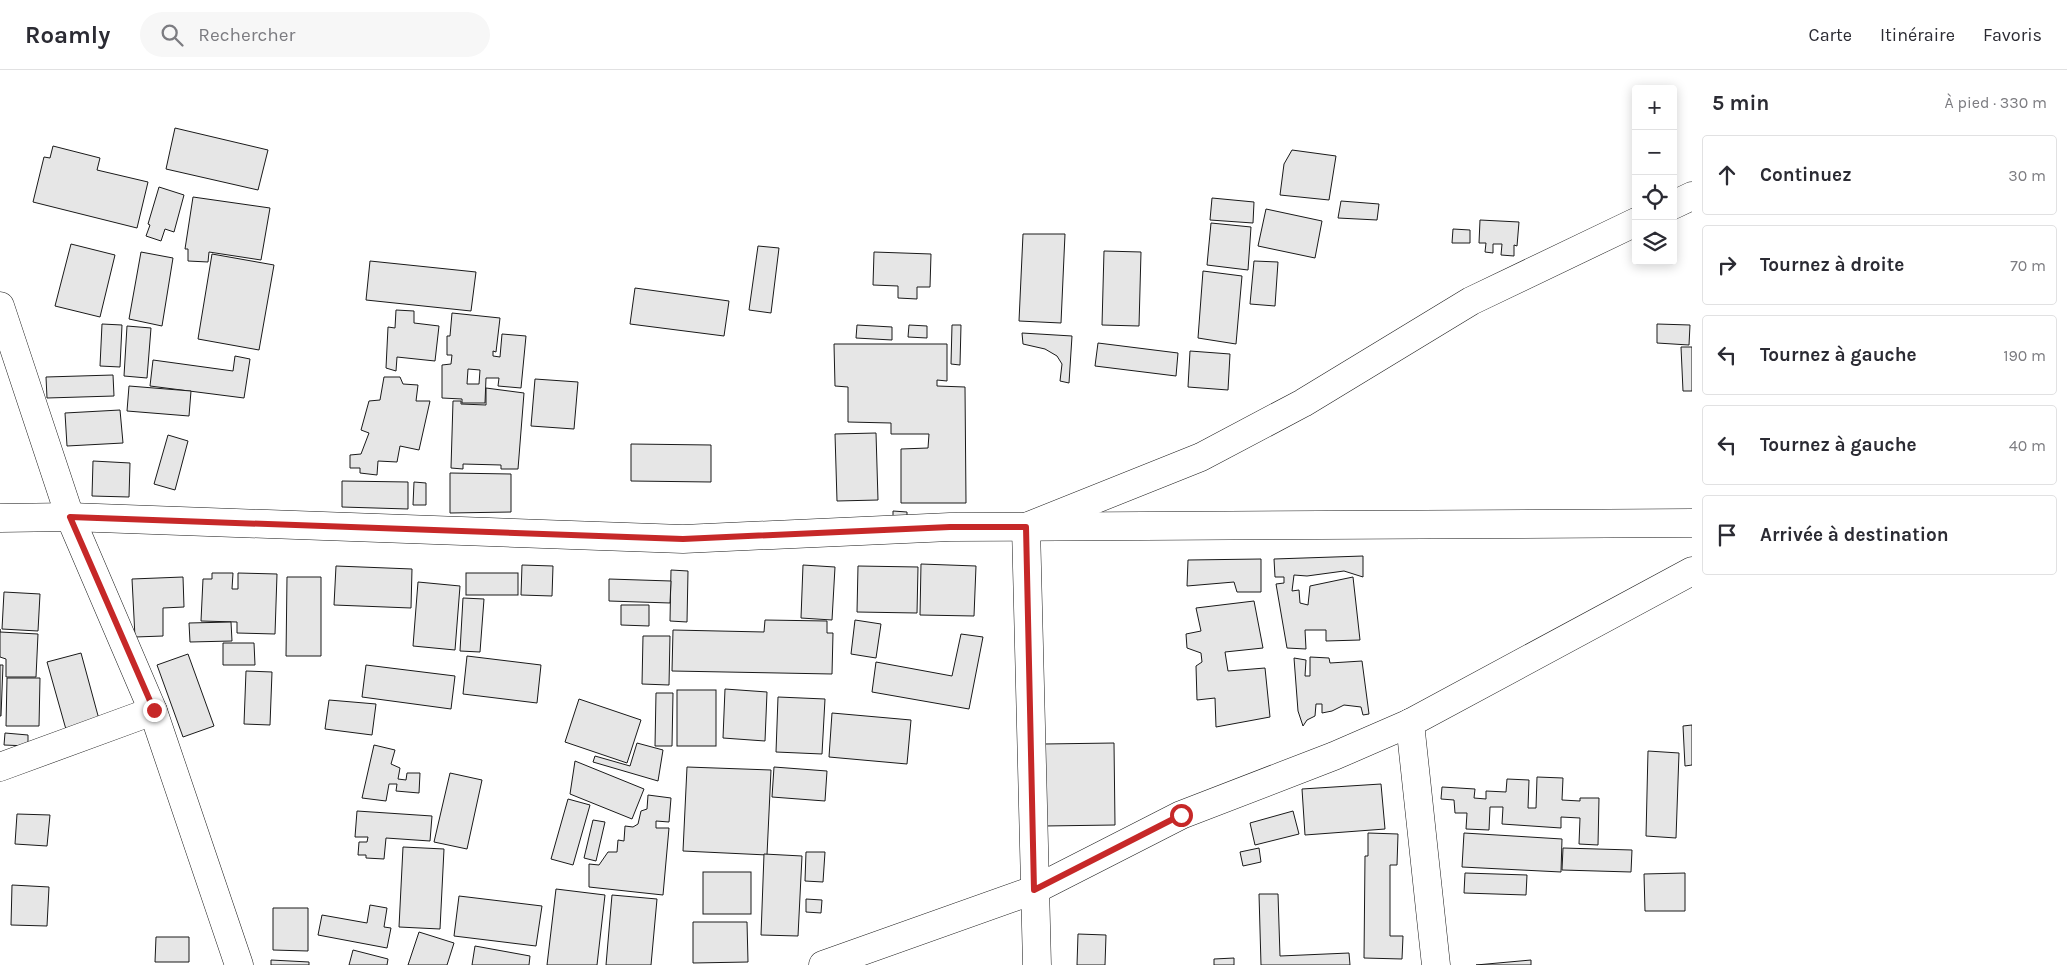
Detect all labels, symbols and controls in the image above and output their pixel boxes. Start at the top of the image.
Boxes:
search box [140,12,490,57]
text: Roamly [25,21,110,49]
icon: search [158,21,186,49]
text: Rechercher [198,24,295,46]
text: Carte [1809,24,1852,46]
text: Itinéraire [1880,24,1955,46]
text: Favoris [1983,24,2042,46]
map controls [1632,85,1677,265]
button: + [1632,85,1677,130]
text: 5 min [1712,91,1769,115]
text: À pied · 330 m [1945,93,2047,112]
button: − [1632,130,1677,175]
icon: ahead [1713,161,1741,189]
text: Continuez [1760,164,1852,186]
text: 30 m [2008,166,2046,185]
button: locate [1632,175,1677,220]
button: layers [1632,220,1677,265]
icon: right [1713,251,1741,279]
text: Tournez à droite [1760,254,1904,276]
text: 70 m [2010,256,2046,275]
icon: left [1713,341,1741,369]
text: Tournez à gauche [1760,344,1917,366]
text: 190 m [2003,346,2046,365]
icon: left [1713,431,1741,459]
text: Tournez à gauche [1760,434,1917,456]
text: 40 m [2009,436,2046,455]
icon: arrive [1713,521,1741,549]
text: Arrivée à destination [1760,524,1949,546]
route end [143,699,166,722]
route start [1170,804,1193,827]

